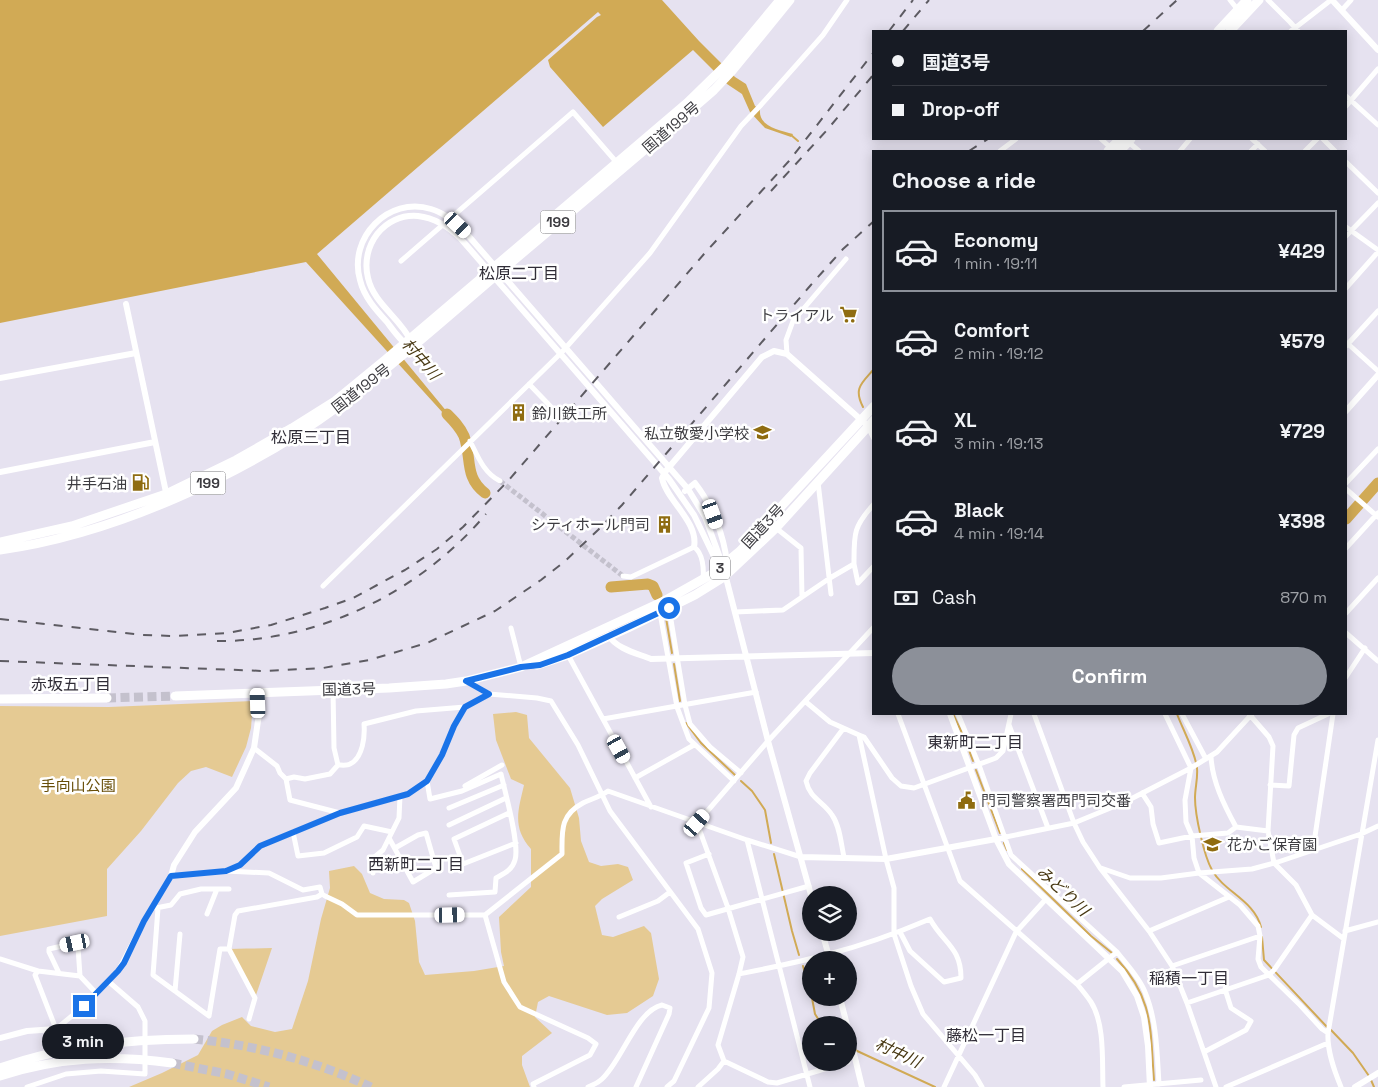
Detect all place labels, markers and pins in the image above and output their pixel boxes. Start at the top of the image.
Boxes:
supermarket icon: トライアル [838,305,858,325]
place label: トライアル [759,306,834,325]
building icon: 鈴川鉄工所 [508,403,528,423]
place label: 鈴川鉄工所 [532,404,607,423]
school or university icon: 私立敬愛小学校 [753,423,773,443]
place label: 私立敬愛小学校 [644,424,749,443]
fuel station icon: 井手石油 [131,473,151,493]
place label: 井手石油 [67,474,127,493]
building icon: シティホール門司 [654,514,674,534]
place label: シティホール門司 [531,515,650,534]
public building icon: 門司警察署西門司交番 [957,790,977,810]
place label: 門司警察署西門司交番 [981,791,1131,810]
school or university icon: 花かご保育園 [1203,834,1223,854]
place label: 花かご保育園 [1227,835,1317,854]

